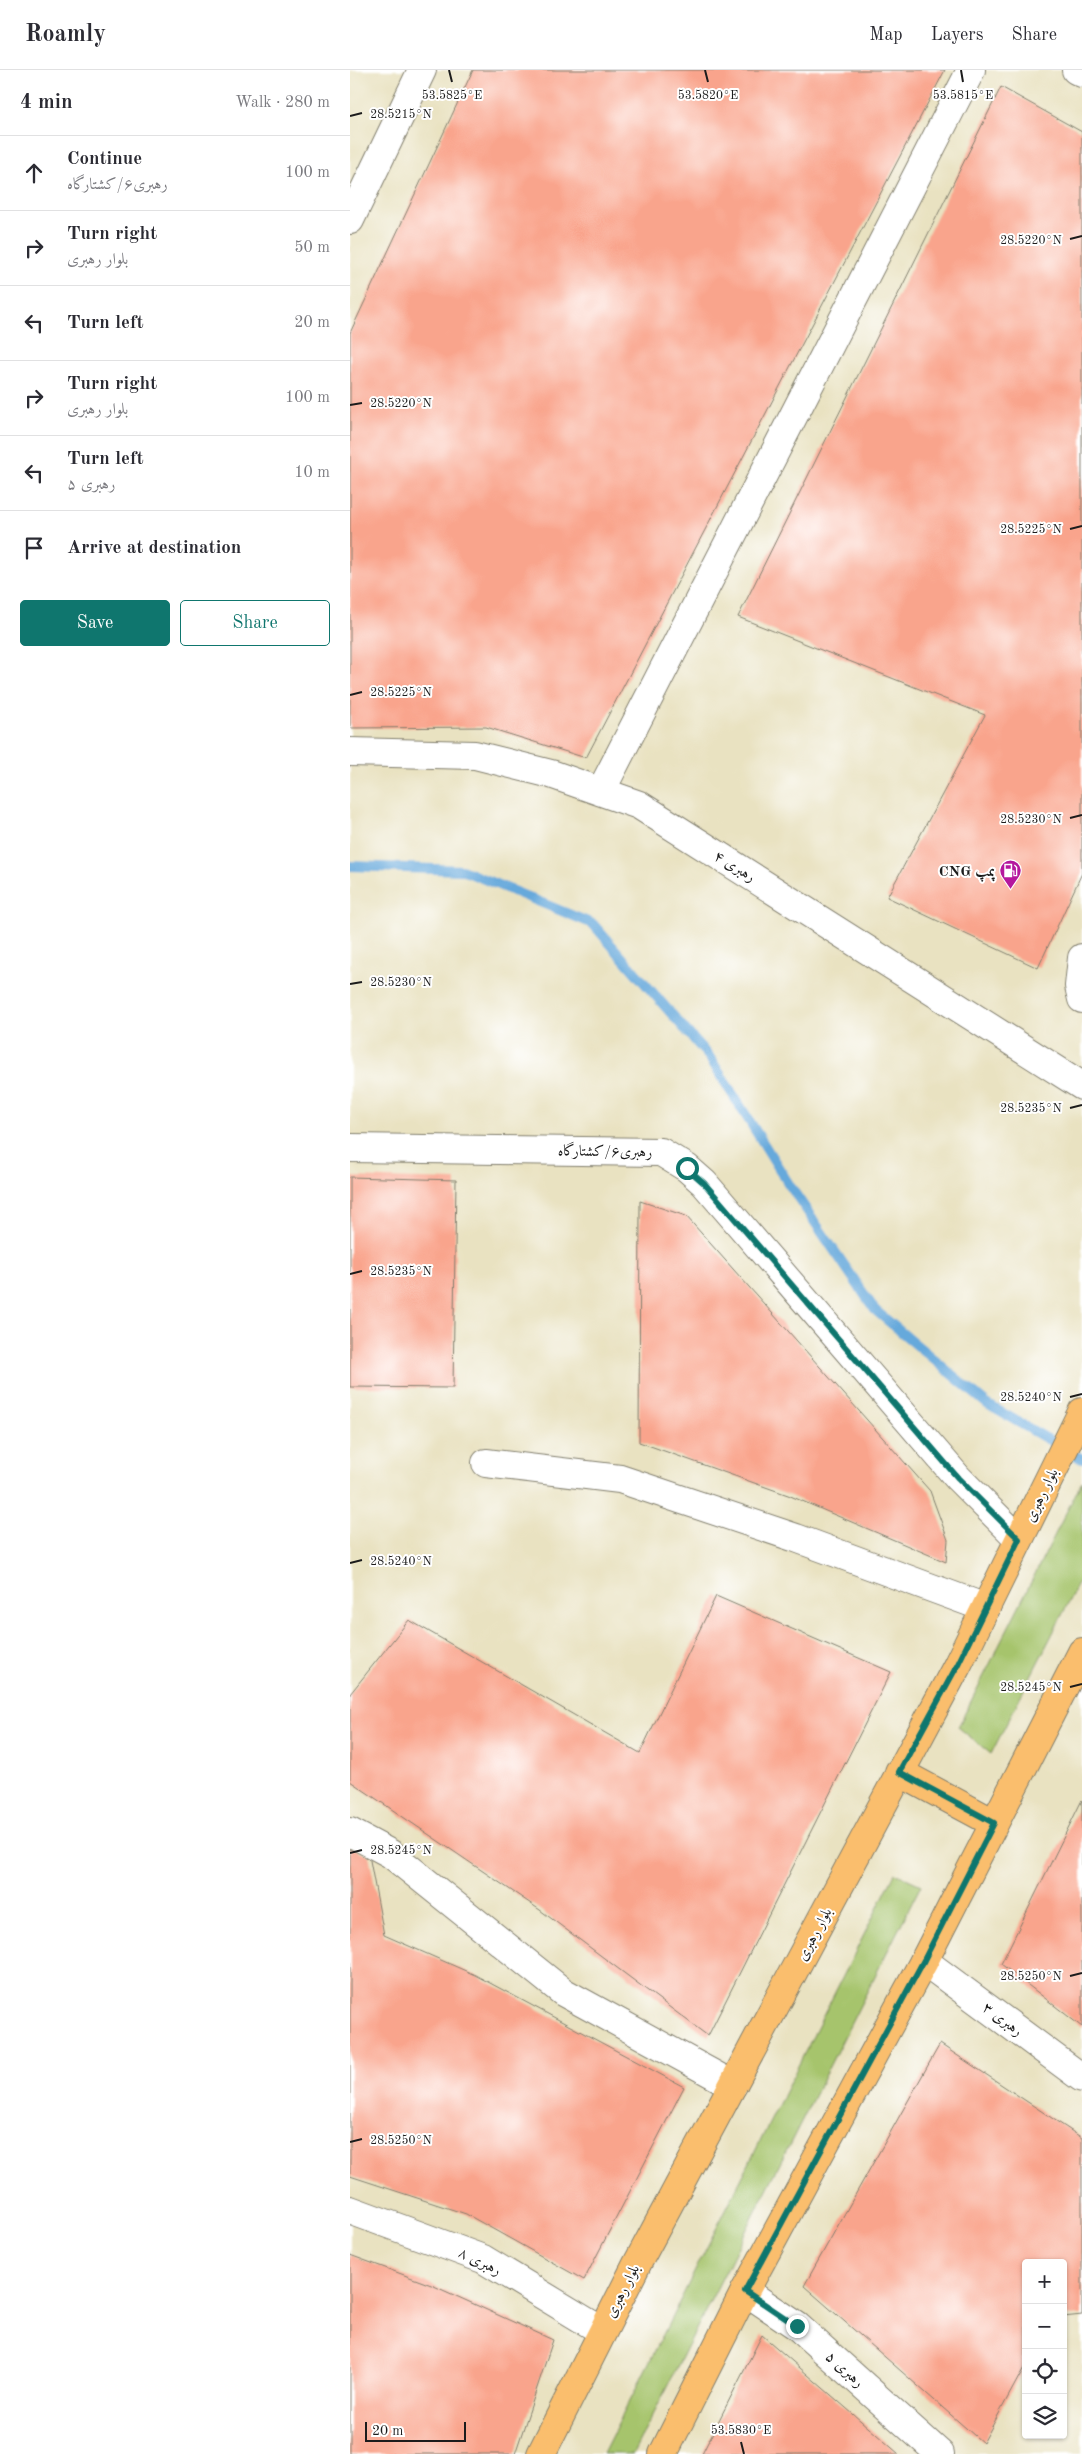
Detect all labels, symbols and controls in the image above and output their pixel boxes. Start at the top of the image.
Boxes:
text: Roamly [25,23,106,47]
text: Map [869,26,903,44]
text: Layers [931,26,983,44]
text: Share [1011,26,1057,44]
text: 53.5825°E [422,89,482,102]
text: 53.5820°E [678,89,738,102]
text: 53.5815°E [933,89,993,102]
text: 4 min [20,92,73,113]
text: Walk · 280 m [235,95,330,111]
text: 28.5215°N [370,108,432,121]
text: Continue [67,150,142,169]
icon: ahead [20,159,48,187]
text: 100 m [285,165,330,181]
text: رهبری۶/کشتارگاه [67,177,168,193]
text: Turn right [67,225,157,244]
icon: right [20,234,48,262]
text: 28.5220°N [1000,234,1062,247]
text: 50 m [294,240,330,256]
text: بلوار رهبری [67,252,128,268]
icon: left [20,309,48,337]
text: Turn left [67,314,144,333]
text: 20 m [294,315,330,331]
text: Turn right [67,375,157,394]
icon: right [20,384,48,412]
text: 100 m [285,390,330,406]
text: 28.5220°N [370,397,432,410]
text: بلوار رهبری [67,402,128,418]
text: Turn left [67,450,144,469]
icon: left [20,459,48,487]
text: 10 m [294,465,330,481]
text: رهبری ۵ [67,477,115,493]
text: 28.5225°N [1000,523,1062,536]
icon: arrive [20,534,48,562]
text: Arrive at destination [67,539,241,558]
button: Save [20,600,170,646]
button: Share [180,600,330,646]
text: 28.5225°N [370,686,432,699]
text: 28.5230°N [1000,813,1062,826]
street label: رهبری ۴ [711,849,757,886]
fuel station icon: CNG پمپ [999,859,1023,890]
place label: CNG پمپ [939,865,996,882]
text: 28.5230°N [370,976,432,989]
text: 28.5235°N [1000,1102,1062,1115]
street label: رهبری۶/کشتارگاه [558,1141,652,1161]
route start [676,1157,699,1180]
text: 28.5235°N [370,1265,432,1278]
text: 28.5240°N [1000,1391,1062,1404]
street label: بلوار رهبری [1023,1466,1062,1525]
text: 28.5240°N [370,1555,432,1568]
text: 28.5245°N [1000,1681,1062,1694]
text: 28.5245°N [370,1844,432,1857]
street label: بلوار رهبری [795,1906,835,1964]
text: 28.5250°N [1000,1970,1062,1983]
street label: رهبری ۳ [979,2001,1025,2040]
text: 28.5250°N [370,2134,432,2147]
street label: رهبری ۸ [456,2246,503,2279]
map controls [1022,2259,1067,2439]
button: + [1022,2259,1067,2304]
street label: بلوار رهبری [604,2263,643,2321]
button: − [1022,2304,1067,2349]
route end [786,2315,809,2338]
street label: رهبری ۵ [822,2349,866,2391]
button: locate [1022,2349,1067,2394]
button: layers [1022,2394,1067,2439]
scale bar [365,2419,466,2442]
text: 20 m [372,2424,403,2438]
text: 53.5830°E [711,2424,771,2437]

